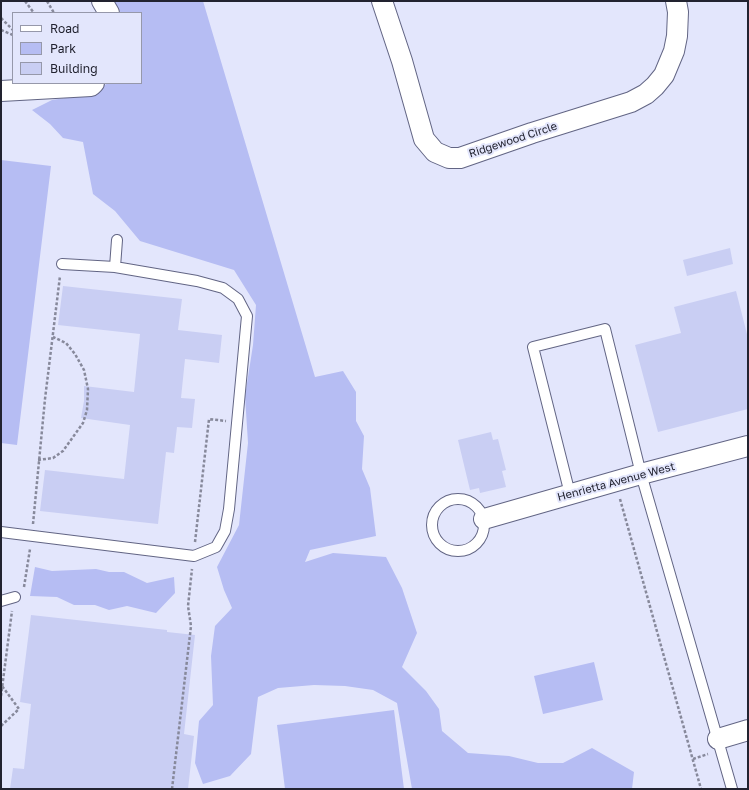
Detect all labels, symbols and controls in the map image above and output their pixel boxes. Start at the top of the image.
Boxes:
legend [12,12,142,84]
text: Road [50,21,79,36]
text: Park [50,41,76,56]
text: Building [50,61,98,76]
street label: Ridgewood Circle [467,119,559,161]
street label: Henrietta Avenue West [556,460,676,504]

